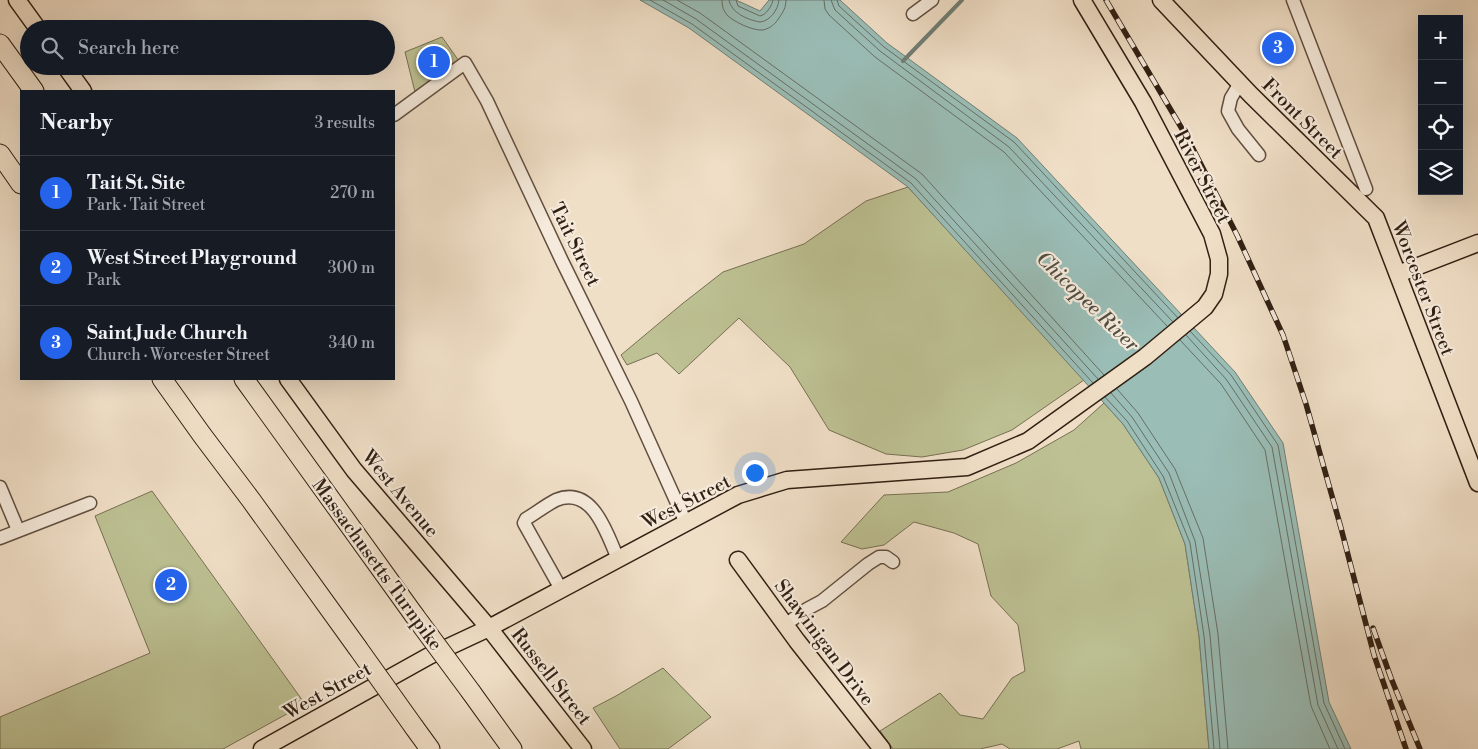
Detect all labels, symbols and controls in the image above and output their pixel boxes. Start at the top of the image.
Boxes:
map controls [1418,15,1463,195]
button: + [1418,15,1463,60]
search box [20,20,395,75]
pin: 3 [1262,29,1294,67]
icon: search [38,34,66,62]
text: Search here [78,36,179,60]
pin: 1 [418,43,450,81]
button: − [1418,60,1463,105]
street label: Front Street [1257,73,1348,164]
button: locate [1418,105,1463,150]
text: Nearby [40,110,113,136]
text: 3 results [314,113,375,133]
street label: River Street [1168,126,1236,228]
button: layers [1418,150,1463,195]
text: Tait St. Site [87,171,185,195]
text: 1 [52,183,60,203]
text: 270 m [330,183,375,203]
text: Park · Tait Street [87,195,205,215]
street label: Tait Street [545,199,606,290]
street label: Worcester Street [1386,217,1460,359]
text: West Street Playground [87,246,297,270]
water label: Chicopee River [1030,247,1144,358]
text: 2 [51,258,61,278]
text: 300 m [328,258,375,278]
text: Park [87,270,120,290]
text: Saint Jude Church [87,321,248,345]
text: 3 [51,333,61,353]
text: 340 m [328,333,375,353]
text: Church · Worcester Street [87,345,270,365]
street label: West Avenue [356,444,444,542]
your location [742,460,768,486]
street label: West Street [637,469,735,535]
street label: Massachusetts Turnpike [307,474,448,655]
pin: 2 [155,566,187,604]
street label: Shawinigan Drive [769,575,879,710]
street label: Russell Street [506,623,597,730]
street label: West Street [279,657,376,725]

